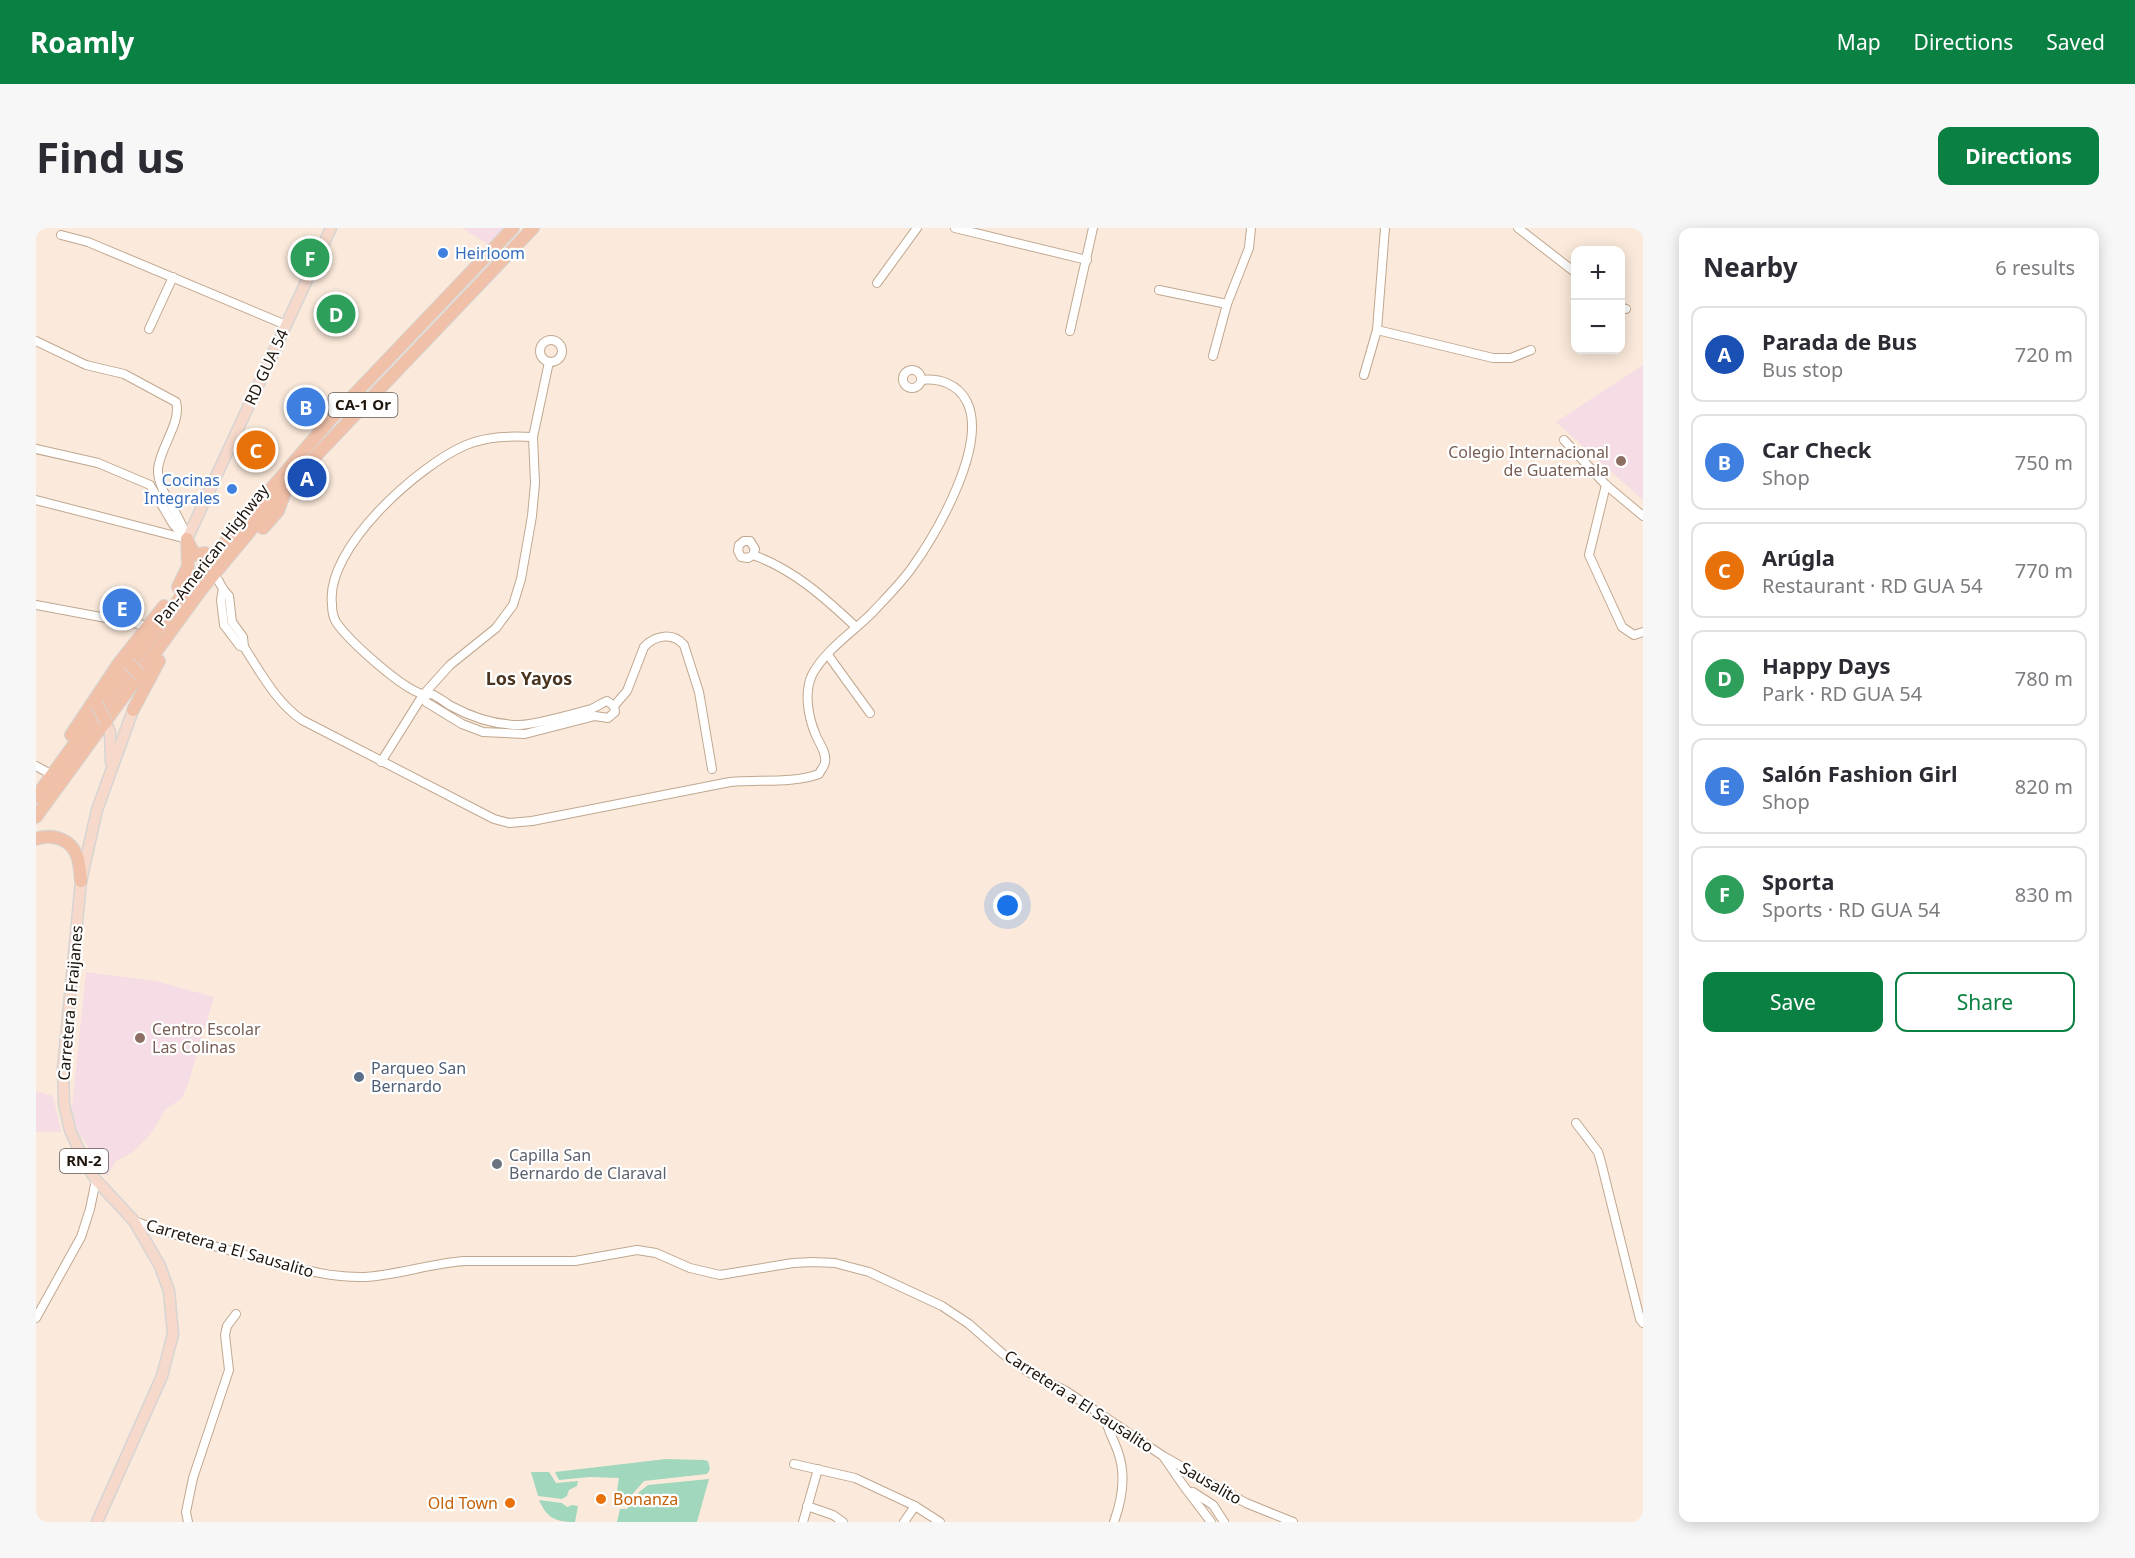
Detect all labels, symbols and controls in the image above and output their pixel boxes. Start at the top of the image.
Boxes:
text: Roamly [30,23,134,61]
text: Map [1837,28,1881,56]
text: Directions [1914,28,2013,56]
text: Saved [2046,28,2105,56]
button: Directions [1938,127,2099,185]
text: Find us [36,128,185,185]
pin: F [290,236,330,280]
place label: Heirloom [455,242,525,264]
marker: Heirloom [436,246,450,260]
map controls [1571,246,1625,354]
button: + [1571,246,1625,300]
text: Nearby [1703,249,1798,285]
text: 6 results [1995,254,2075,281]
pin: D [316,292,356,337]
button: − [1571,300,1625,354]
street label: RD GUA 54 [239,325,293,409]
text: Parada de Bus [1762,326,1917,356]
text: A [1718,341,1731,368]
text: 720 m [2015,341,2073,368]
text: Bus stop [1762,356,1843,383]
pin: B [286,384,326,429]
road number: CA-1 Or [328,393,398,417]
pin: C [236,428,276,472]
text: Car Check [1762,434,1871,464]
place label: Colegio Internacional de Guatemala [1448,441,1609,481]
text: B [1718,449,1731,476]
text: 750 m [2015,449,2073,476]
marker: Colegio Internacional de Guatemala [1614,454,1628,468]
pin: A [288,456,326,500]
text: Shop [1762,464,1810,491]
place label: Cocinas Integrales [144,469,220,509]
street label: Pan-American Highway [149,479,274,631]
marker: Cocinas Integrales [225,482,239,496]
text: Arúgla [1762,542,1835,572]
text: C [1718,557,1731,584]
text: 770 m [2015,557,2073,584]
text: Restaurant · RD GUA 54 [1762,572,1983,599]
pin: E [102,586,142,631]
text: Happy Days [1762,650,1891,680]
text: D [1717,665,1732,692]
text: 780 m [2015,665,2073,692]
district label: Los Yayos [486,666,572,690]
text: Park · RD GUA 54 [1762,680,1922,707]
text: Salón Fashion Girl [1762,758,1957,788]
text: E [1719,773,1730,800]
text: 820 m [2015,773,2073,800]
text: Shop [1762,788,1810,815]
text: Sporta [1762,866,1834,896]
text: F [1719,881,1730,908]
text: 830 m [2015,881,2073,908]
your location [993,891,1022,920]
text: Sports · RD GUA 54 [1762,896,1940,923]
street label: Carretera a Fraijanes [52,924,88,1082]
button: Save [1703,972,1883,1032]
button: Share [1895,972,2075,1032]
place label: Centro Escolar Las Colinas [152,1018,261,1058]
marker: Centro Escolar Las Colinas [133,1031,147,1045]
place label: Parqueo San Bernardo [371,1057,466,1097]
marker: Parqueo San Bernardo [352,1070,366,1084]
place label: Capilla San Bernardo de Claraval [509,1144,667,1184]
road number: RN-2 [60,1149,108,1173]
marker: Capilla San Bernardo de Claraval [490,1157,504,1171]
street label: Carretera a El Sausalito [144,1214,316,1282]
street label: Carretera a El Sausalito [1000,1345,1158,1457]
street label: Sausalito [1176,1456,1246,1510]
place label: Bonanza [613,1488,678,1510]
place label: Old Town [428,1492,498,1514]
marker: Bonanza [594,1492,608,1506]
marker: Old Town [503,1496,517,1510]

